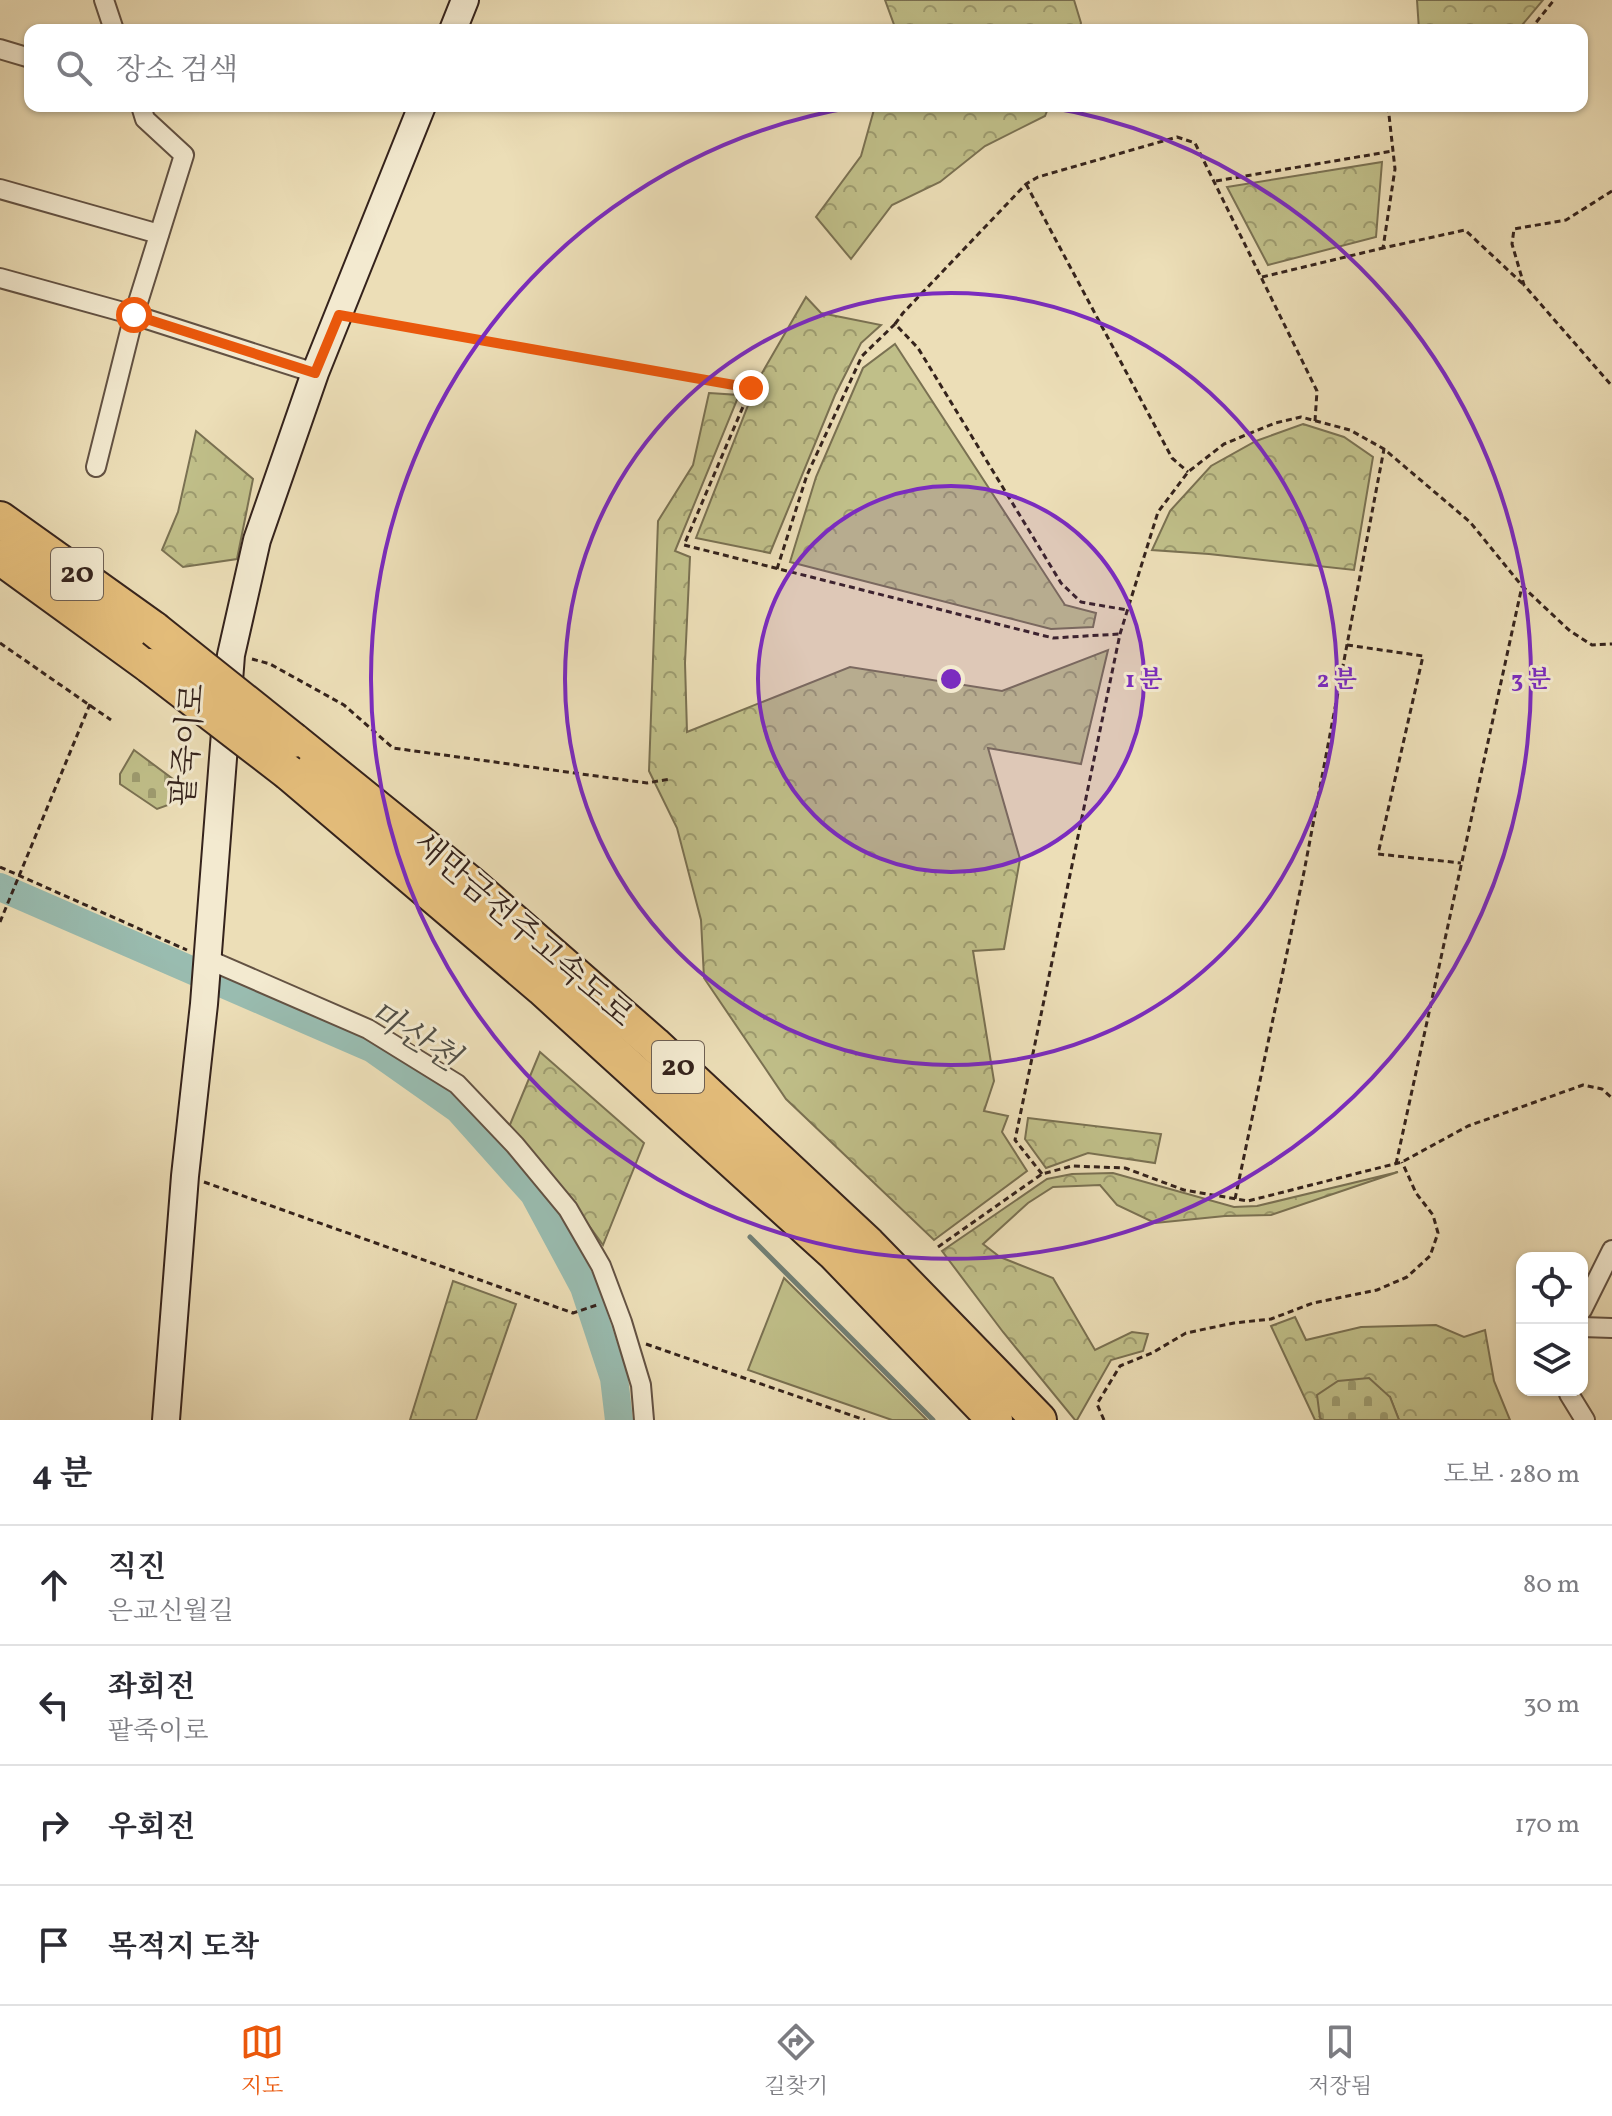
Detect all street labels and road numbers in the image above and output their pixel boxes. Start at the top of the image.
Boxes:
road number: 20 [51,548,103,600]
street label: 팥죽이로 [163,681,217,809]
street label: 새만금전주고속도로 [403,823,641,1039]
road number: 20 [652,1041,704,1093]

